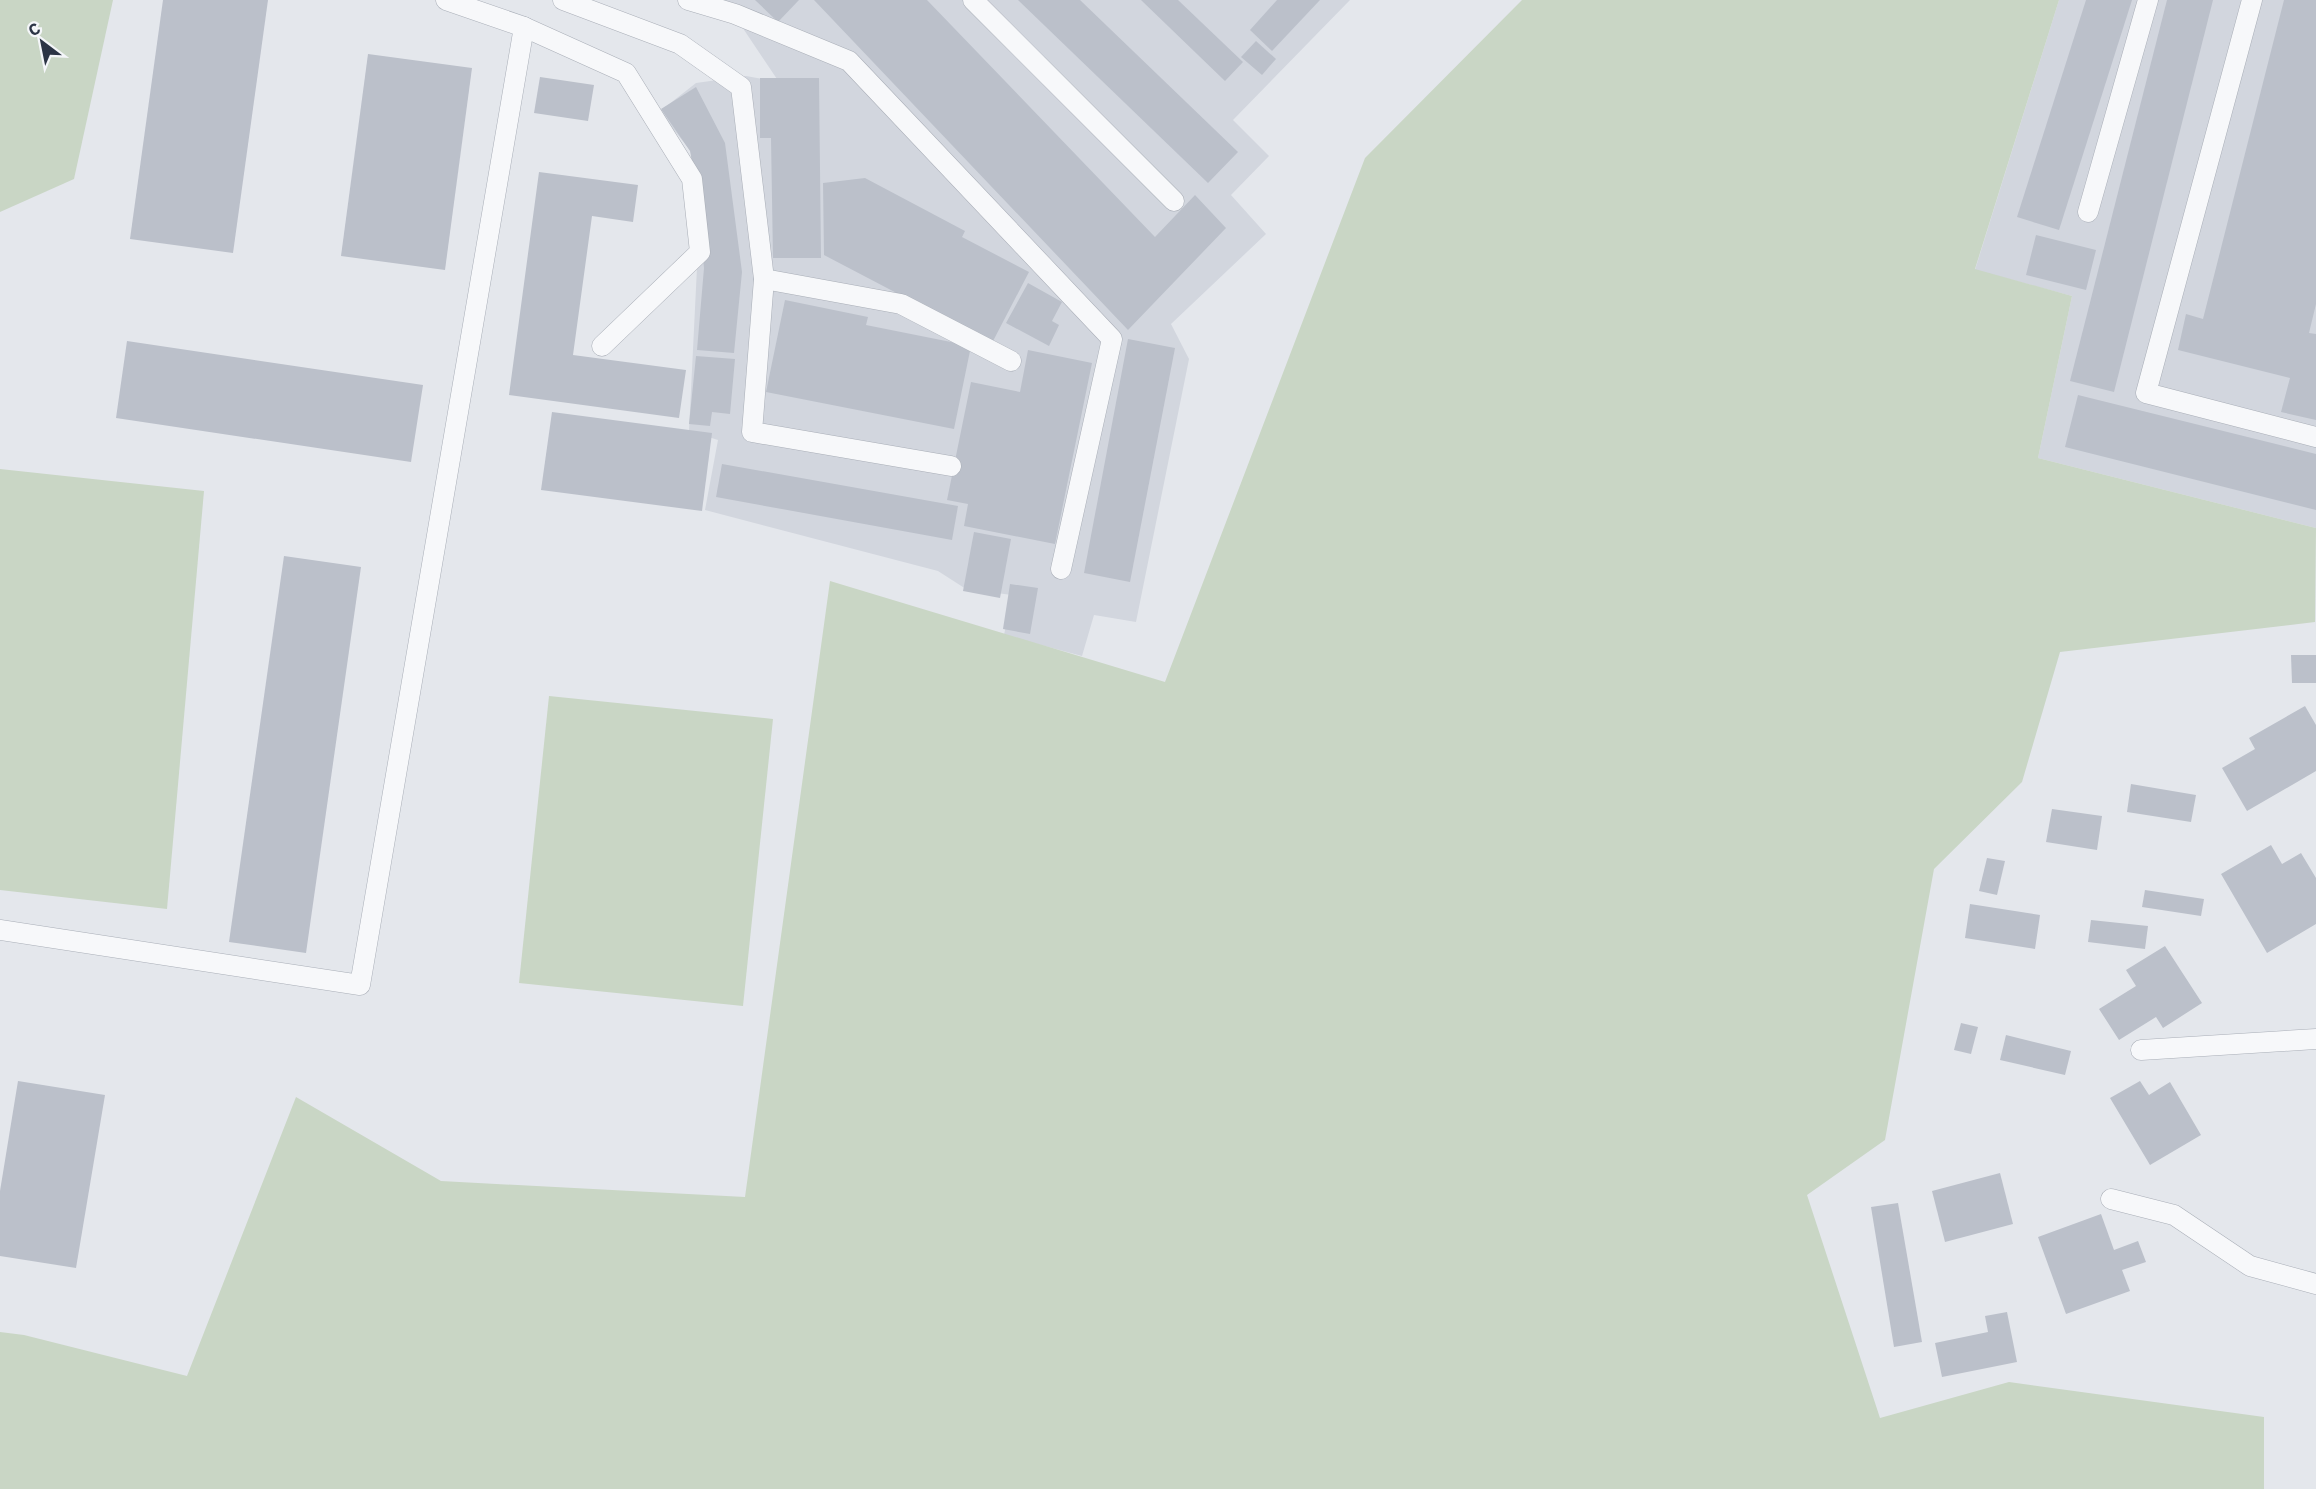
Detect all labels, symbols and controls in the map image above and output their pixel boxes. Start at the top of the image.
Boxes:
north arrow [12,12,72,72]
text: С [24,18,44,41]

